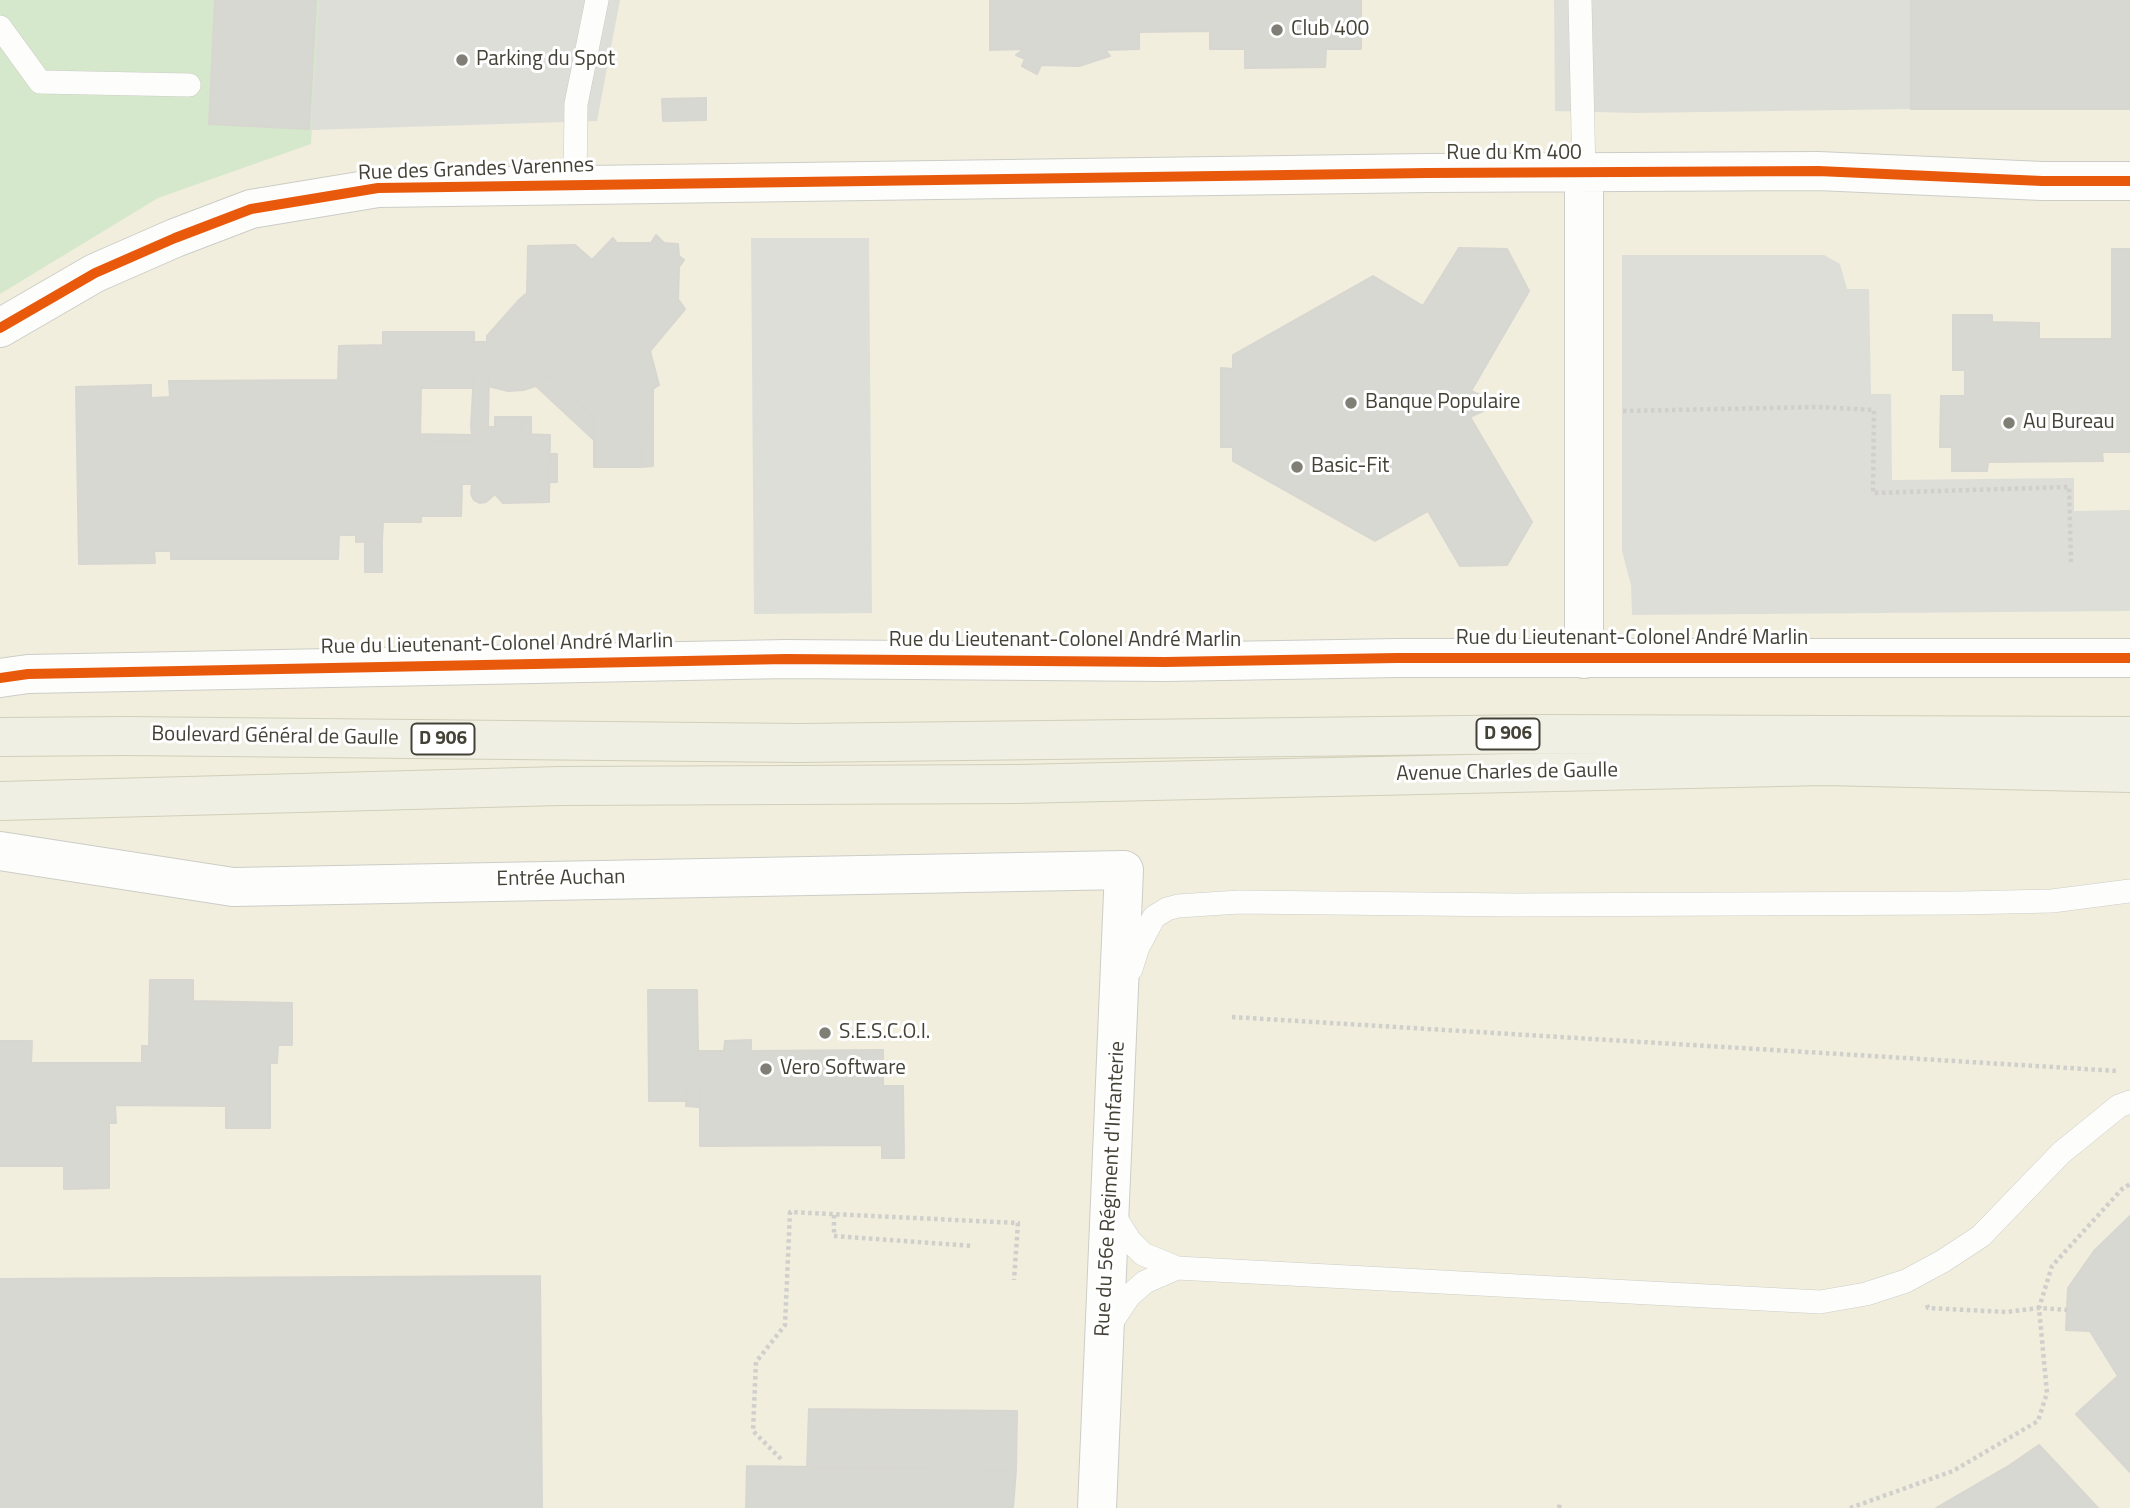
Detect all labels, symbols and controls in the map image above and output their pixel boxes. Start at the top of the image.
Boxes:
place label: Club 400 [1291,17,1369,43]
marker: Club 400 [1269,22,1285,38]
place label: Parking du Spot [476,47,615,73]
marker: Parking du Spot [454,52,470,68]
street label: Rue du Km 400 [1446,141,1582,167]
street label: Rue des Grandes Varennes [358,153,594,187]
place label: Banque Populaire [1365,390,1520,416]
marker: Banque Populaire [1343,395,1359,411]
place label: Au Bureau [2023,410,2115,436]
marker: Au Bureau [2001,415,2017,431]
place label: Basic-Fit [1311,454,1389,480]
marker: Basic-Fit [1289,459,1305,475]
street label: Rue du Lieutenant-Colonel André Marlin [1456,626,1808,652]
street label: Rue du Lieutenant-Colonel André Marlin [889,628,1241,654]
street label: Rue du Lieutenant-Colonel André Marlin [321,629,673,661]
road number: D 906 [1476,719,1540,750]
street label: Boulevard Général de Gaulle [151,722,399,752]
road number: D 906 [412,724,474,754]
street label: Avenue Charles de Gaulle [1396,758,1618,788]
street label: Entrée Auchan [496,865,626,893]
place label: S.E.S.C.O.I. [839,1020,930,1046]
marker: S.E.S.C.O.I. [817,1025,833,1041]
street label: Rue du 56e Régiment d'Infanterie [1091,1041,1131,1337]
place label: Vero Software [780,1056,906,1082]
marker: Vero Software [758,1061,774,1077]

